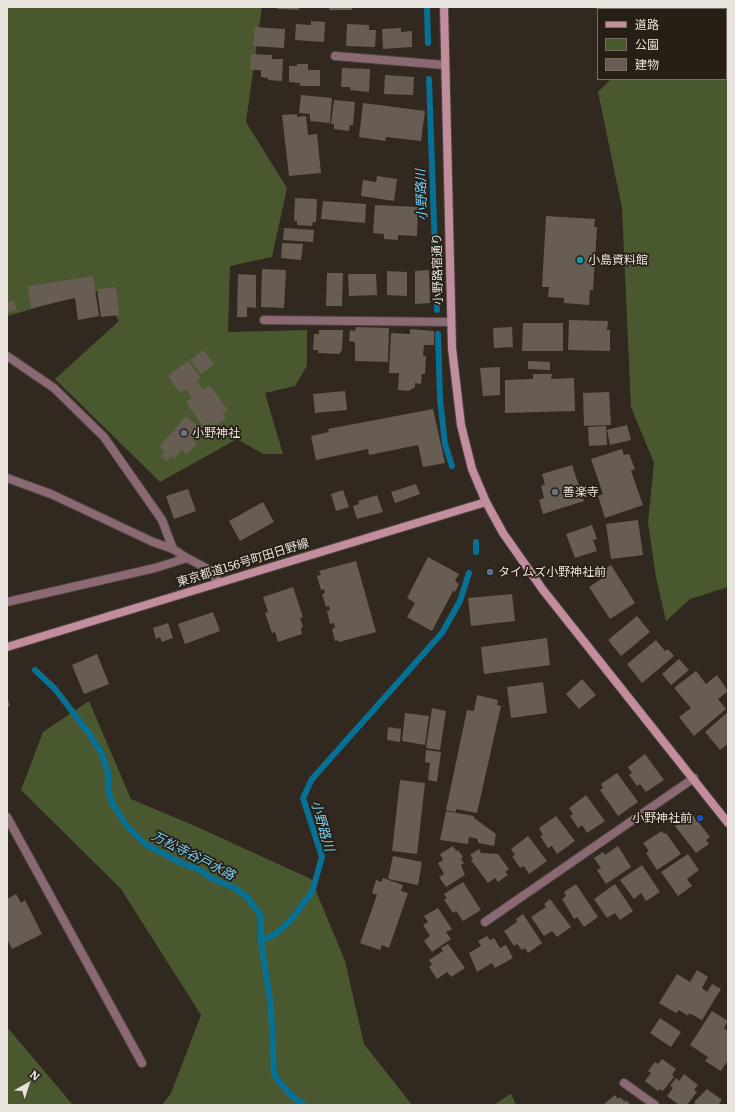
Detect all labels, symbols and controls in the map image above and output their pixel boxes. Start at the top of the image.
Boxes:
legend [597,8,727,80]
text: 道路 [635,15,659,33]
text: 公園 [635,35,659,53]
text: 建物 [635,55,659,73]
water label: 小野路川 [413,169,431,221]
street label: 小野路宿通り [430,233,446,305]
place label: 小島資料館 [588,253,648,267]
marker: 小島資料館 [575,255,585,265]
place label: 小野神社 [192,426,240,440]
marker: 小野神社 [179,428,189,438]
place label: 善楽寺 [563,485,599,499]
marker: 善楽寺 [550,487,560,497]
street label: 東京都道156号町田日野線 [175,536,311,590]
place label: タイムズ小野神社前 [498,565,606,579]
marker: タイムズ小野神社前 [485,567,495,577]
water label: 小野路川 [307,799,337,853]
place label: 小野神社前 [632,811,692,825]
marker: 小野神社前 [695,813,705,823]
water label: 万松寺谷戸水路 [149,828,237,884]
north arrow [8,1064,48,1104]
text: N [27,1066,44,1084]

